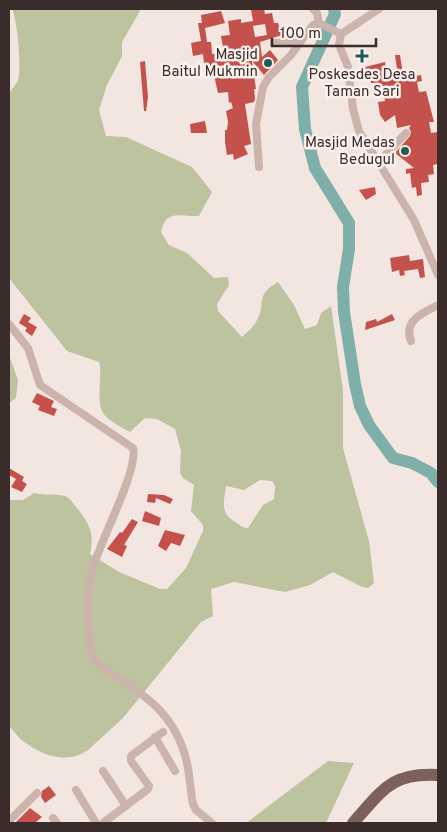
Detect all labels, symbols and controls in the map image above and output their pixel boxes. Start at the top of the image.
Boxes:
scale bar [272,15,376,47]
text: 100 m [280,25,321,44]
place label: Masjid Baitul Mukmin [162,46,258,82]
marker: Poskesdes Desa Taman Sari [355,49,369,63]
marker: Masjid Baitul Mukmin [262,57,274,69]
place label: Poskesdes Desa Taman Sari [309,66,415,102]
place label: Masjid Medas Bedugul [305,134,395,170]
marker: Masjid Medas Bedugul [399,145,411,157]

